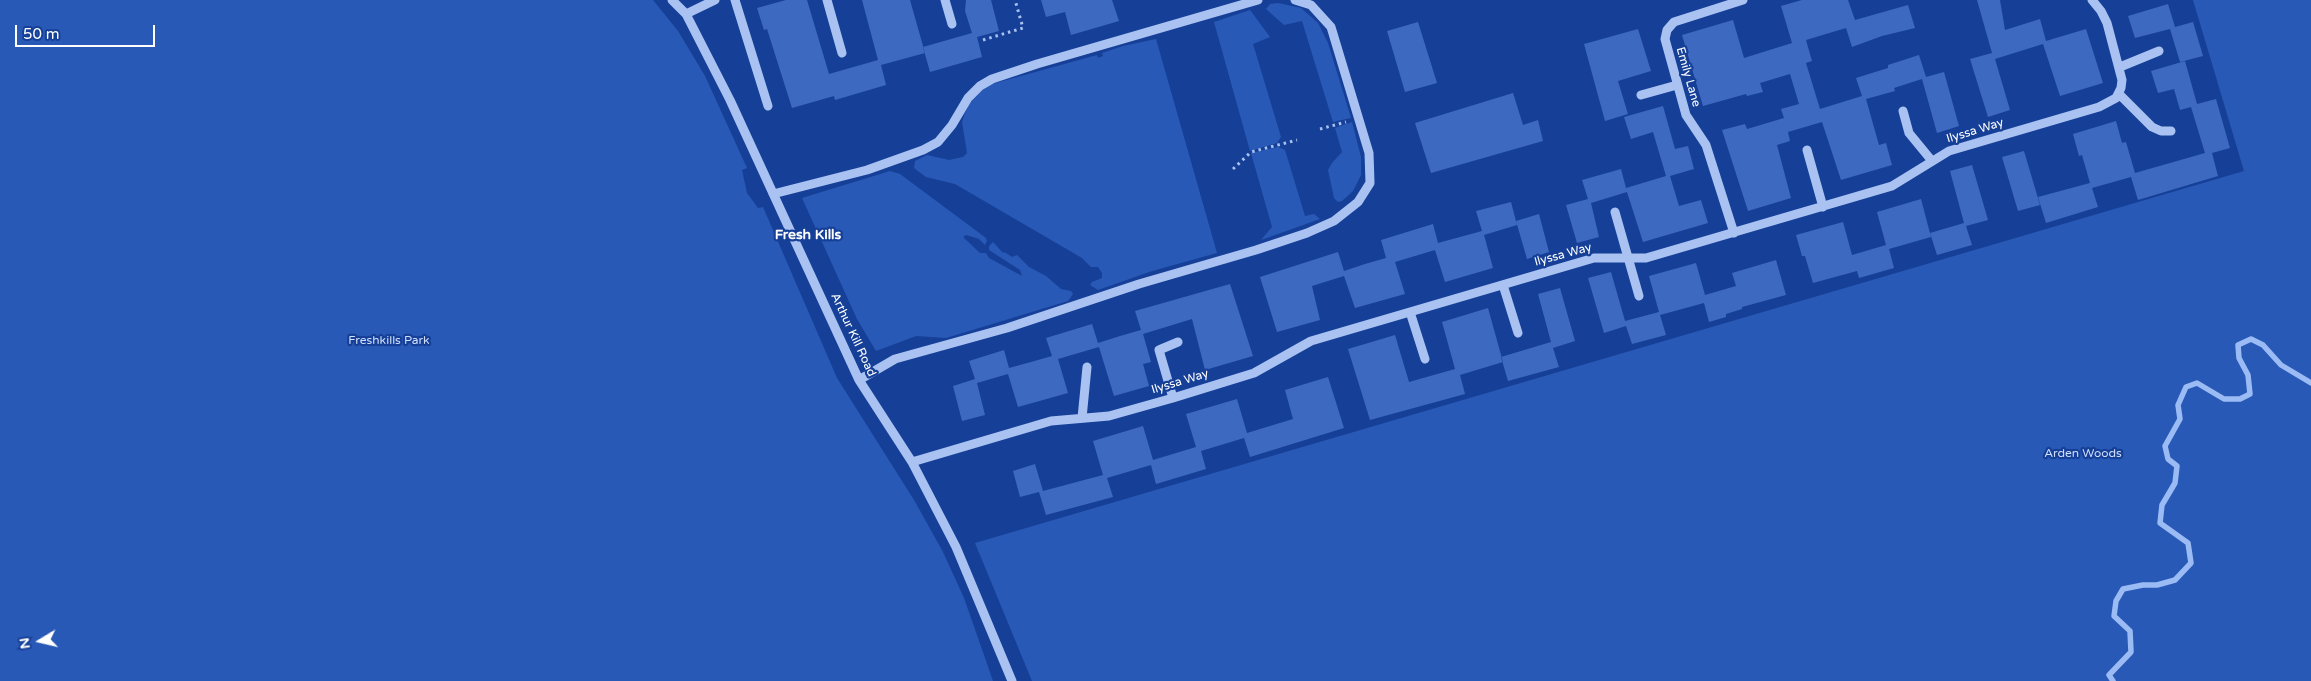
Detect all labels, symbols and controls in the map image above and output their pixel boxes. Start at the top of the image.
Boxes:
scale bar [18,15,158,47]
text: 50 m [23,25,60,43]
street label: Emily Lane [1673,45,1703,109]
street label: Ilyssa Way [1945,116,2005,146]
district label: Fresh Kills [775,227,841,243]
street label: Ilyssa Way [1533,240,1593,270]
street label: Arthur Kill Road [827,291,879,379]
park label: Freshkills Park [348,334,430,348]
street label: Ilyssa Way [1150,367,1210,397]
park label: Arden Woods [2044,447,2122,461]
north arrow [15,616,65,666]
text: N [15,637,34,650]

